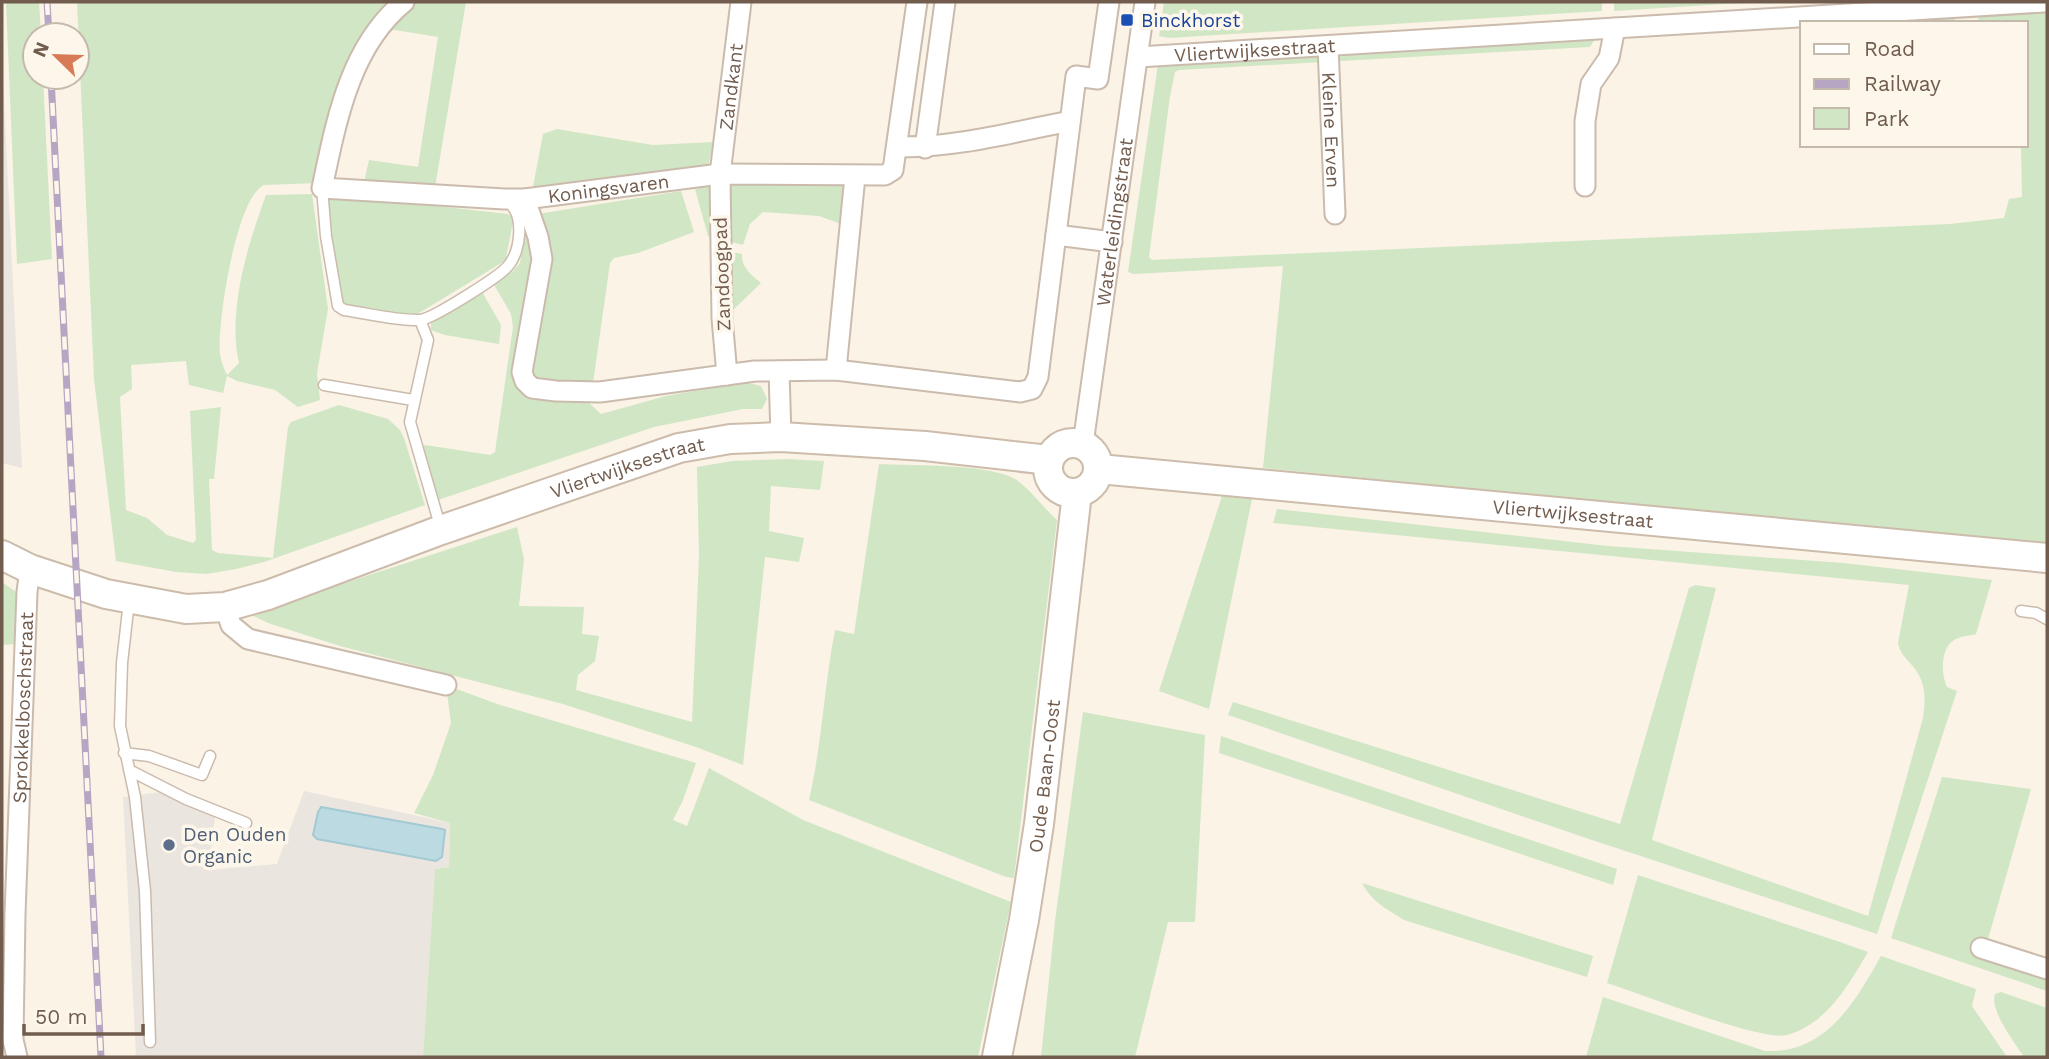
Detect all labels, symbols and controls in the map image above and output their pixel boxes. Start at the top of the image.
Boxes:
place label: Binckhorst [1141,9,1240,32]
marker: Binckhorst [1119,12,1135,28]
north arrow [21,21,91,91]
legend [1800,21,2028,147]
street label: Vliertwijksestraat [1173,34,1336,66]
text: Road [1864,36,1915,61]
text: N [27,39,54,61]
street label: Zandkant [714,42,747,132]
street label: Kleine Erven [1318,71,1345,188]
text: Railway [1864,71,1941,96]
text: Park [1864,106,1909,131]
street label: Waterleidingstraat [1091,136,1137,308]
street label: Koningsvaren [546,169,671,207]
street label: Zandoogpad [709,217,735,331]
street label: Vliertwijksestraat [547,432,706,503]
street label: Vliertwijksestraat [1491,494,1654,532]
street label: Sprokkelboschstraat [8,612,38,804]
street label: Oude Baan-Oost [1023,698,1065,854]
place label: Den Ouden Organic [183,823,286,868]
marker: Den Ouden Organic [161,837,177,853]
scale bar [24,992,144,1036]
text: 50 m [35,1004,87,1029]

